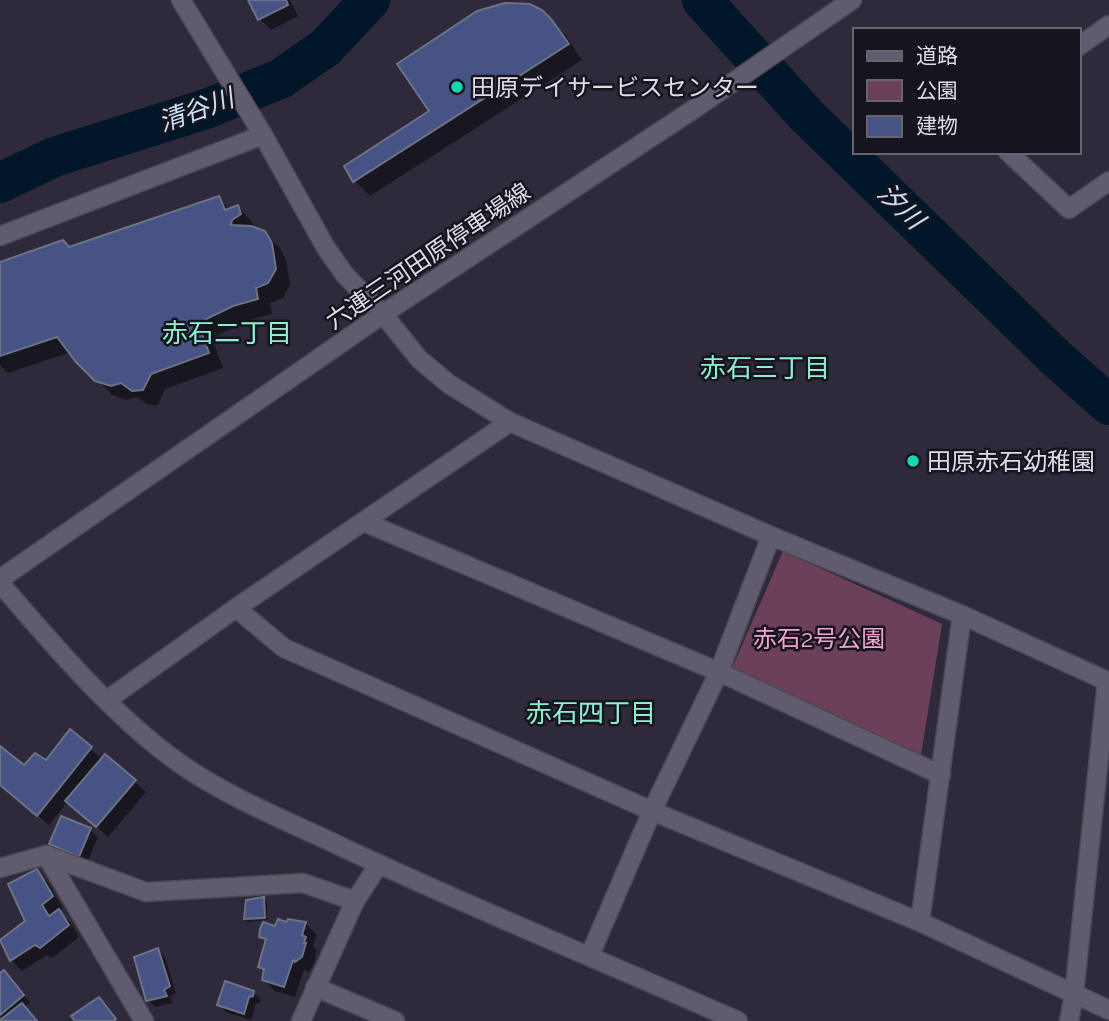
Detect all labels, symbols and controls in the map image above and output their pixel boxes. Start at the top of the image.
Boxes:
legend [853,28,1081,154]
text: 道路 [916,43,958,68]
place label: 田原デイサービスセンター [471,73,759,102]
text: 公園 [916,78,958,103]
marker: 田原デイサービスセンター [449,79,465,95]
water label: 清谷川 [154,82,241,137]
text: 建物 [916,113,958,138]
street label: 六連三河田原停車場線 [320,177,536,335]
water label: 汐川 [872,177,932,237]
district label: 赤石二丁目 [162,318,292,348]
district label: 赤石三丁目 [700,353,830,383]
place label: 田原赤石幼稚園 [927,447,1095,476]
marker: 田原赤石幼稚園 [905,453,921,469]
park label: 赤石2号公園 [753,624,885,653]
district label: 赤石四丁目 [526,698,656,728]

